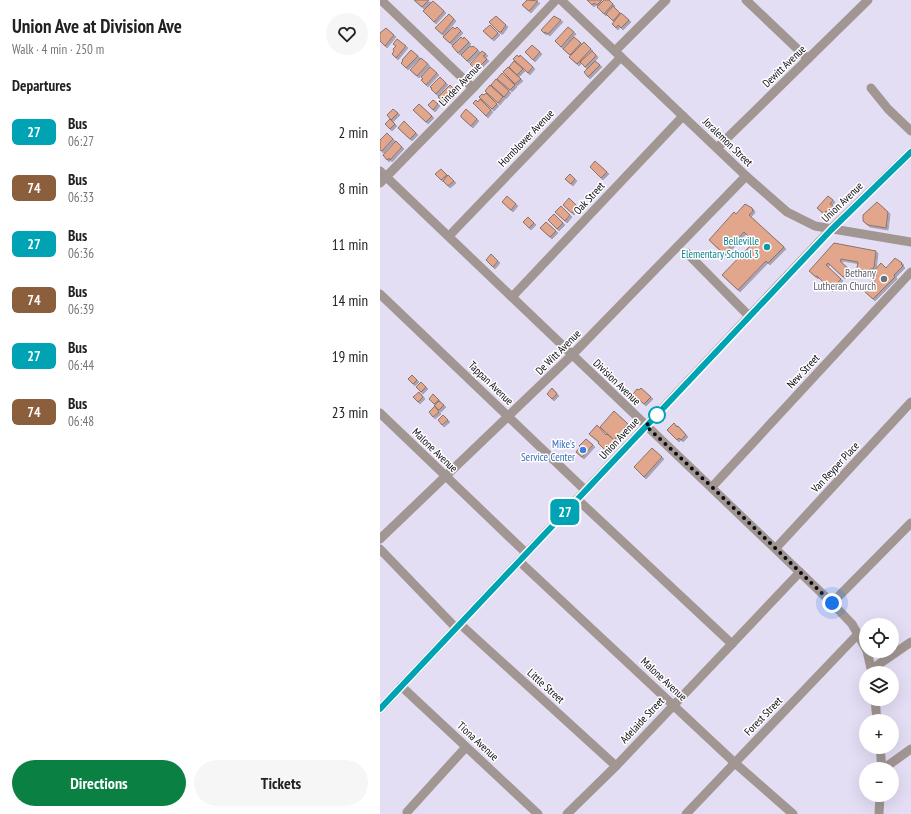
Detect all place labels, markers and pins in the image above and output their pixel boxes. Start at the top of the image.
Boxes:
place label: Belleville Elementary School 3 [681,234,759,261]
marker: Belleville Elementary School 3 [762,242,772,252]
place label: Bethany Lutheran Church [813,266,877,293]
marker: Bethany Lutheran Church [879,274,889,284]
unlabelled marker [648,406,666,424]
place label: Mike's Service Center [521,437,575,464]
marker: Mike's Service Center [578,445,588,455]

